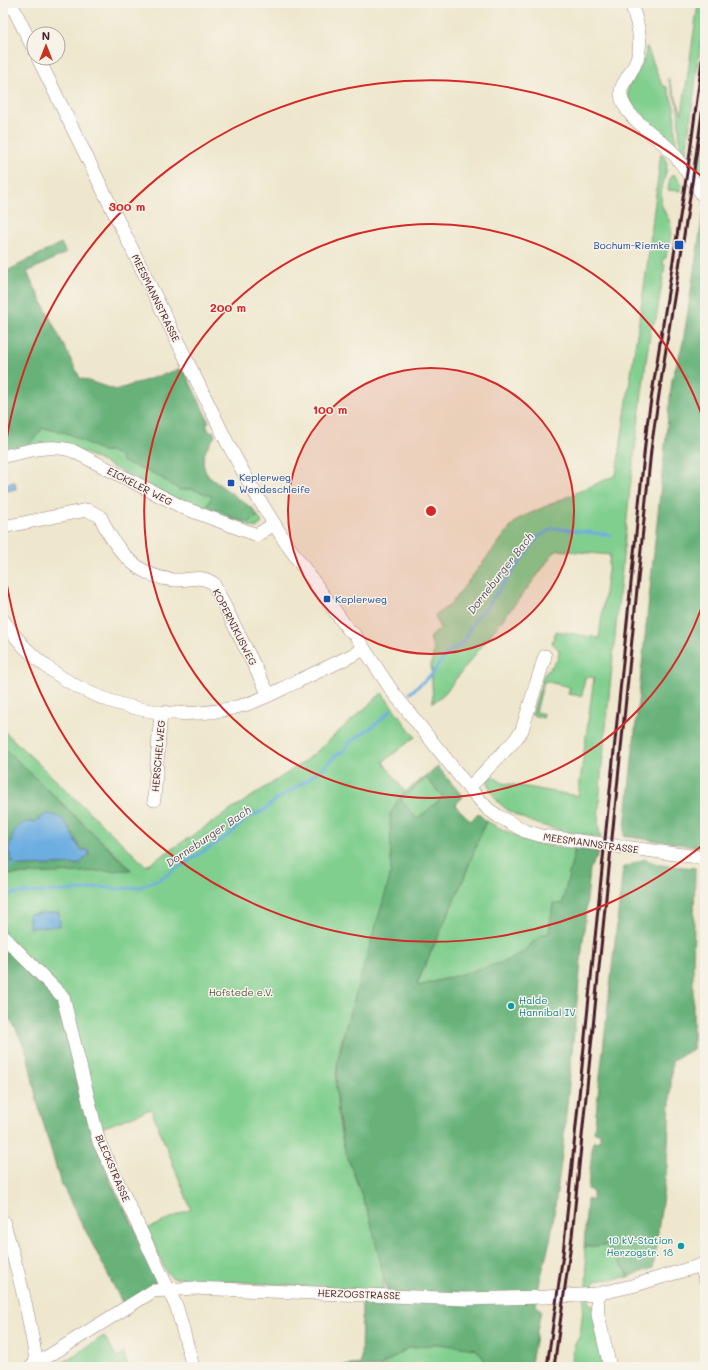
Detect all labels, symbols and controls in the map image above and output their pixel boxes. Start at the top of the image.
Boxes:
north arrow [26,26,66,66]
text: N [42,28,50,43]
text: 300 m [109,198,145,214]
place label: Bochum-Riemke [594,238,670,252]
marker: Bochum-Riemke [673,239,685,251]
street label: MEESMANNSTRASSE [129,252,184,345]
text: 200 m [210,299,246,315]
text: 100 m [313,401,347,417]
street label: EICKELER WEG [105,464,176,509]
place label: Keplerweg Wendeschleife [239,470,310,496]
marker: Keplerweg Wendeschleife [226,478,236,488]
centre of rings [424,504,438,518]
water label: Dorneburger Bach [463,529,537,617]
street label: KOPERNIKUSWEG [210,586,261,668]
place label: Keplerweg [335,592,387,606]
marker: Keplerweg [322,594,332,604]
street label: HERSCHELWEG [148,719,168,793]
water label: Dorneburger Bach [163,802,253,870]
street label: MEESMANNSTRASSE [542,829,640,857]
park label: Hofstede e.V. [209,985,273,999]
place label: Halde Hannibal IV [519,993,576,1019]
marker: Halde Hannibal IV [506,1001,516,1011]
street label: BLECKSTRASSE [93,1132,134,1204]
place label: 10 kV-Station Herzogstr. 18 [606,1233,673,1259]
marker: 10 kV-Station Herzogstr. 18 [676,1241,686,1251]
street label: HERZOGSTRASSE [317,1286,401,1302]

